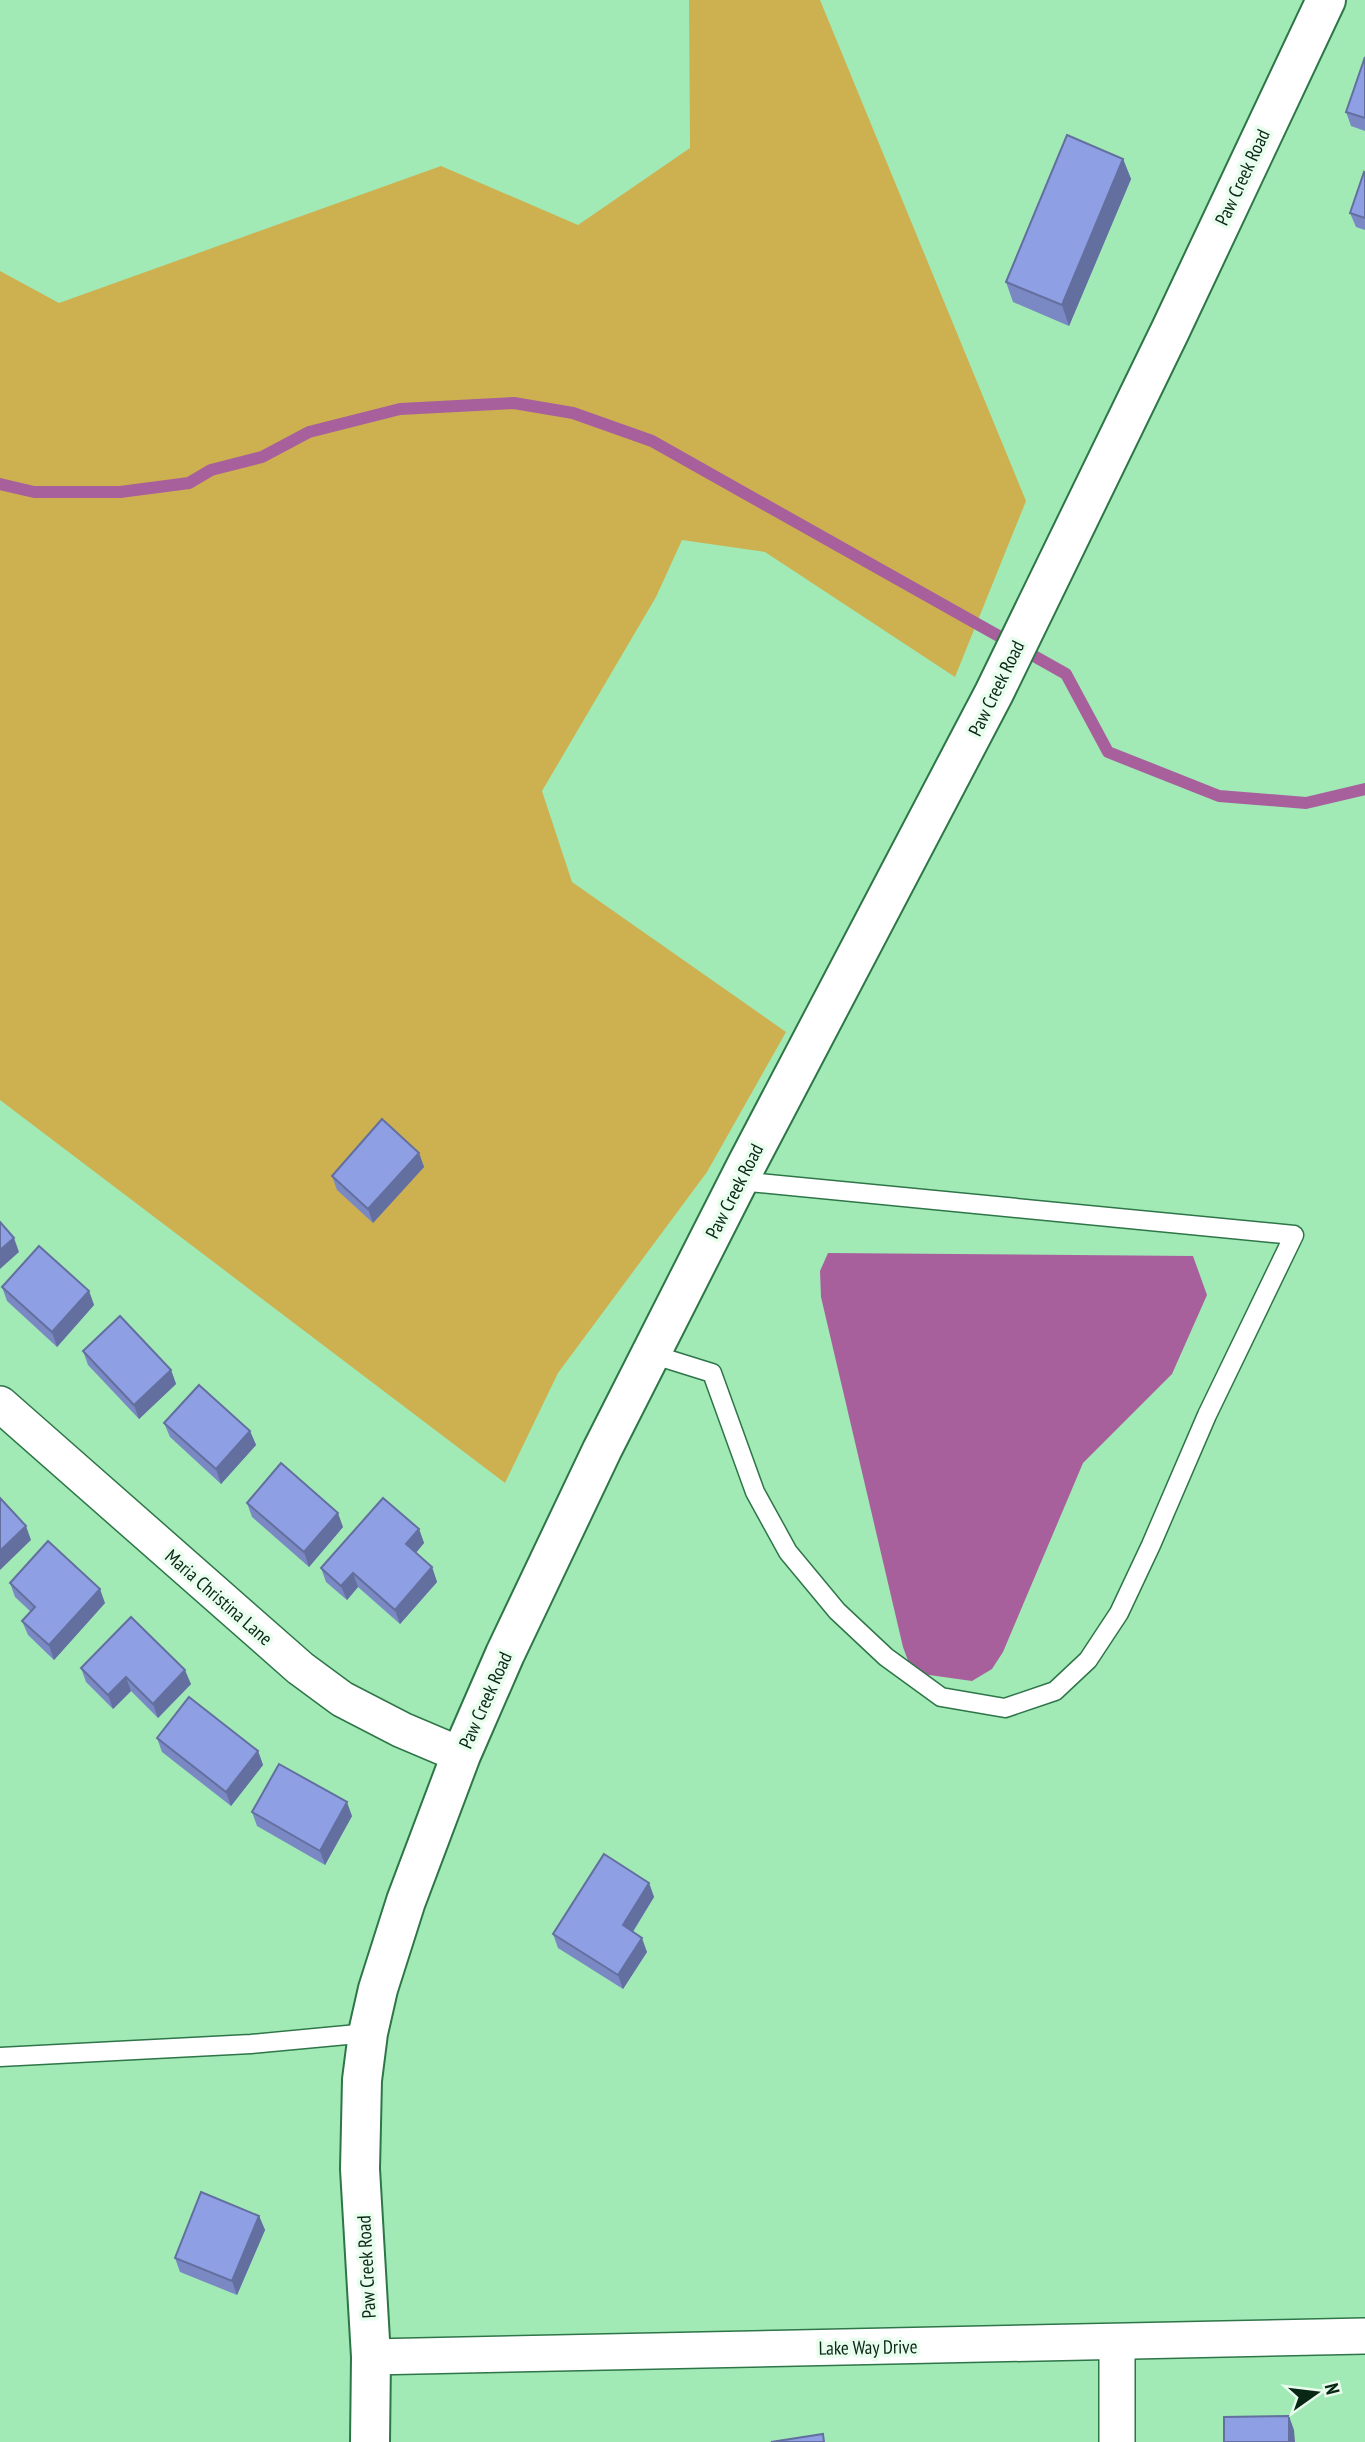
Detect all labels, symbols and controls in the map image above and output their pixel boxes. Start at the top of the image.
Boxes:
street label: Paw Creek Road [1209,125,1275,229]
street label: Paw Creek Road [963,636,1029,740]
street label: Paw Creek Road [700,1140,768,1242]
street label: Maria Christina Lane [160,1544,278,1650]
street label: Paw Creek Road [453,1648,517,1752]
street label: Paw Creek Road [351,2215,381,2319]
street label: Lake Way Drive [818,2334,918,2360]
north arrow [1281,2358,1351,2428]
text: N [1320,2381,1345,2397]

